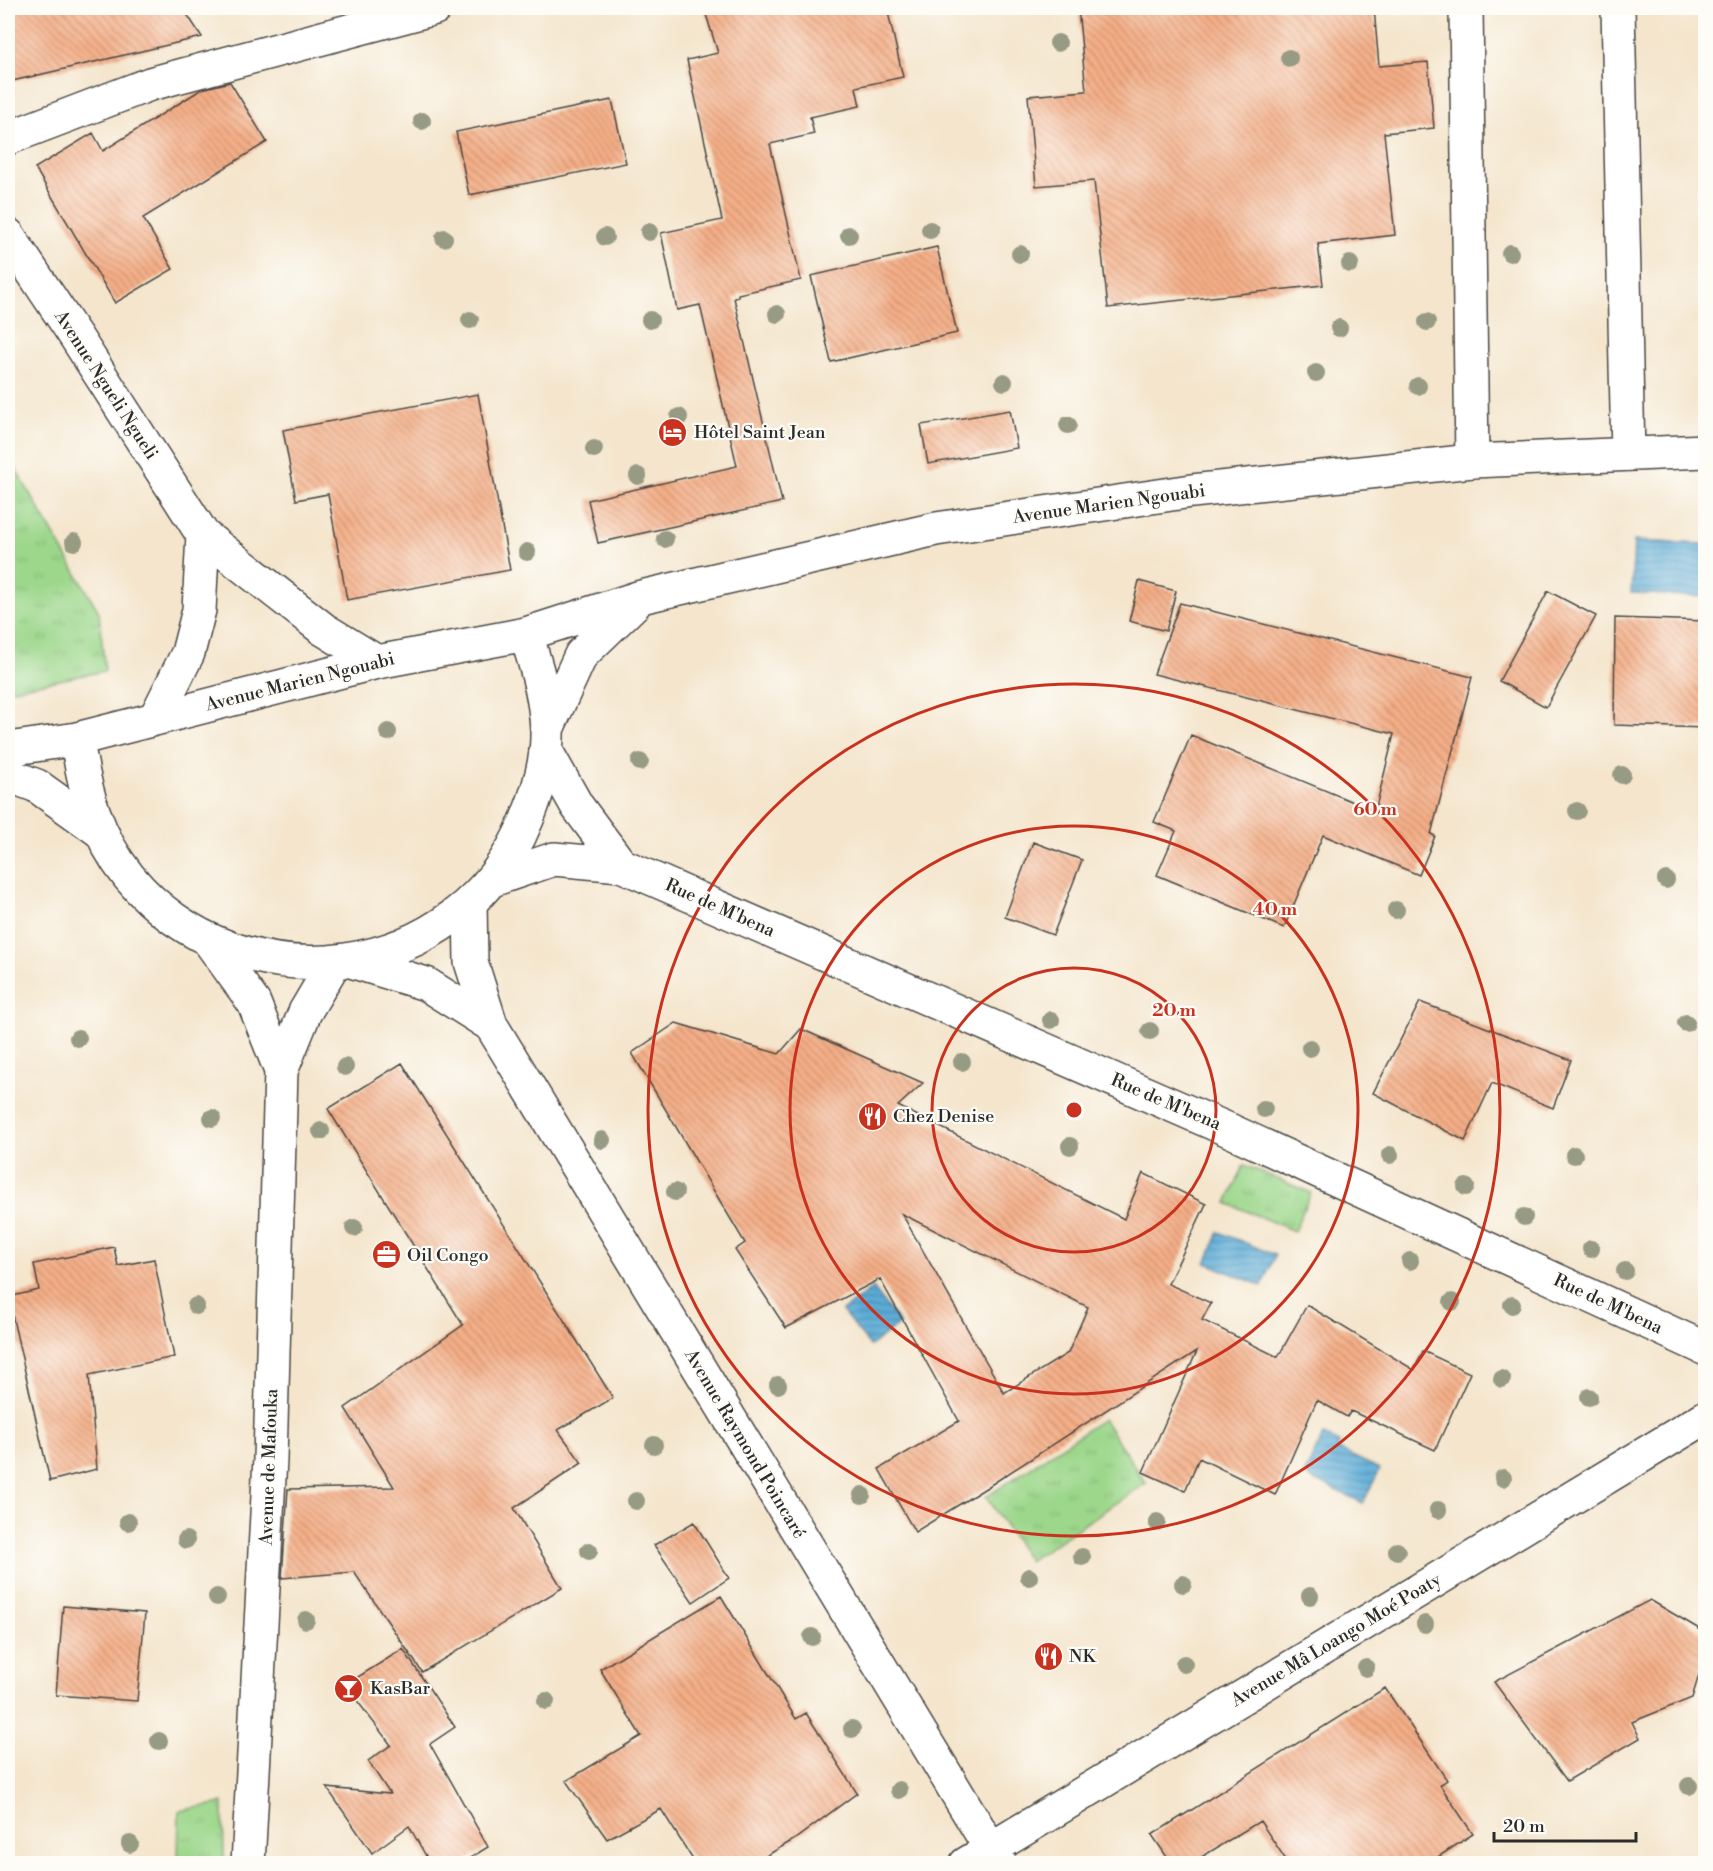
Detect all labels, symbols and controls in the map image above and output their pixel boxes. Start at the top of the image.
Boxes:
street label: Avenue Ngueli Ngueli [49,305,163,464]
hotel icon: Hôtel Saint Jean [657,416,689,448]
place label: Hôtel Saint Jean [694,421,826,444]
street label: Avenue Marien Ngouabi [1010,479,1207,529]
street label: Avenue Marien Ngouabi [202,647,397,717]
text: 60 m [1353,798,1397,821]
street label: Rue de M'bena [662,874,779,943]
text: 40 m [1253,898,1298,921]
text: 20 m [1152,999,1196,1022]
street label: Rue de M'bena [1107,1068,1225,1136]
restaurant icon: Chez Denise [856,1100,888,1132]
centre of rings [1064,1100,1084,1120]
place label: Chez Denise [893,1105,994,1128]
office icon: Oil Congo [370,1239,402,1271]
place label: Oil Congo [407,1244,489,1267]
street label: Rue de M'bena [1550,1269,1667,1340]
street label: Avenue Raymond Poincaré [679,1344,811,1543]
street label: Avenue de Mafouka [255,1387,283,1547]
street label: Avenue Mâ Loango Moé Poaty [1226,1568,1445,1712]
restaurant icon: NK [1032,1640,1064,1672]
place label: NK [1069,1645,1097,1668]
bar icon: KasBar [333,1672,365,1704]
place label: KasBar [370,1677,431,1700]
scale bar [1494,1805,1636,1843]
text: 20 m [1503,1815,1545,1838]

